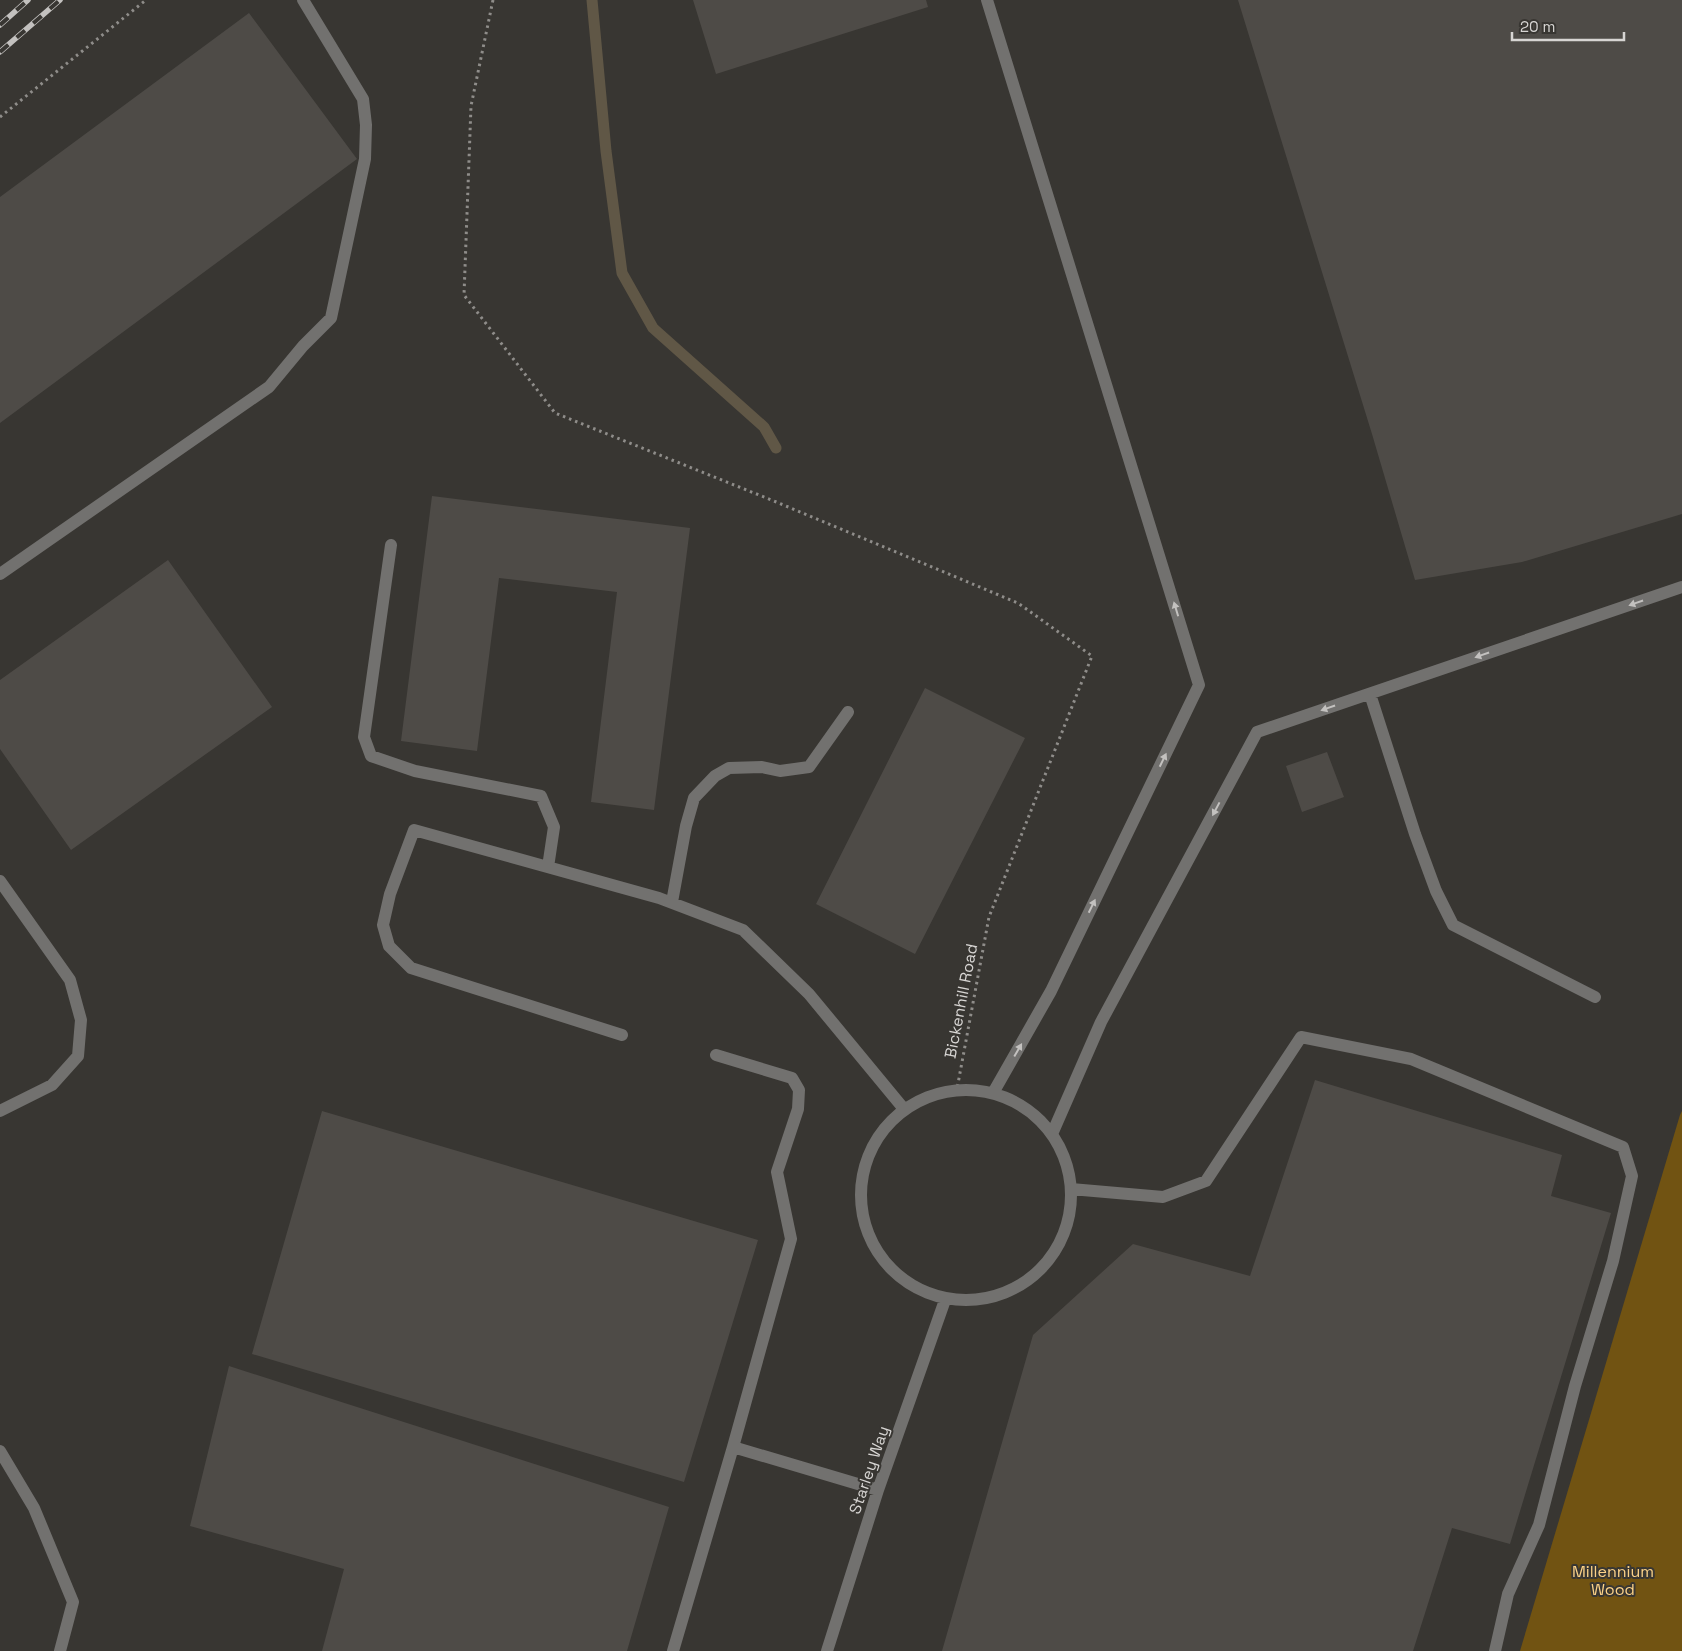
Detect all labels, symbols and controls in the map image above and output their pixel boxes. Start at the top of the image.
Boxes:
scale bar [1512,10,1624,42]
text: 20 m [1520,17,1555,36]
one-way arrow [1628,599,1643,607]
one-way arrow [1171,602,1179,617]
one-way arrow [1474,651,1489,659]
one-way arrow [1321,704,1336,712]
one-way arrow [1159,753,1167,767]
one-way arrow [1212,801,1220,816]
one-way arrow [1089,899,1097,913]
street label: Bickenhill Road [940,942,982,1060]
one-way arrow [1013,1044,1022,1057]
street label: Starley Way [844,1423,894,1517]
park label: Millennium Wood [1572,1561,1654,1600]

